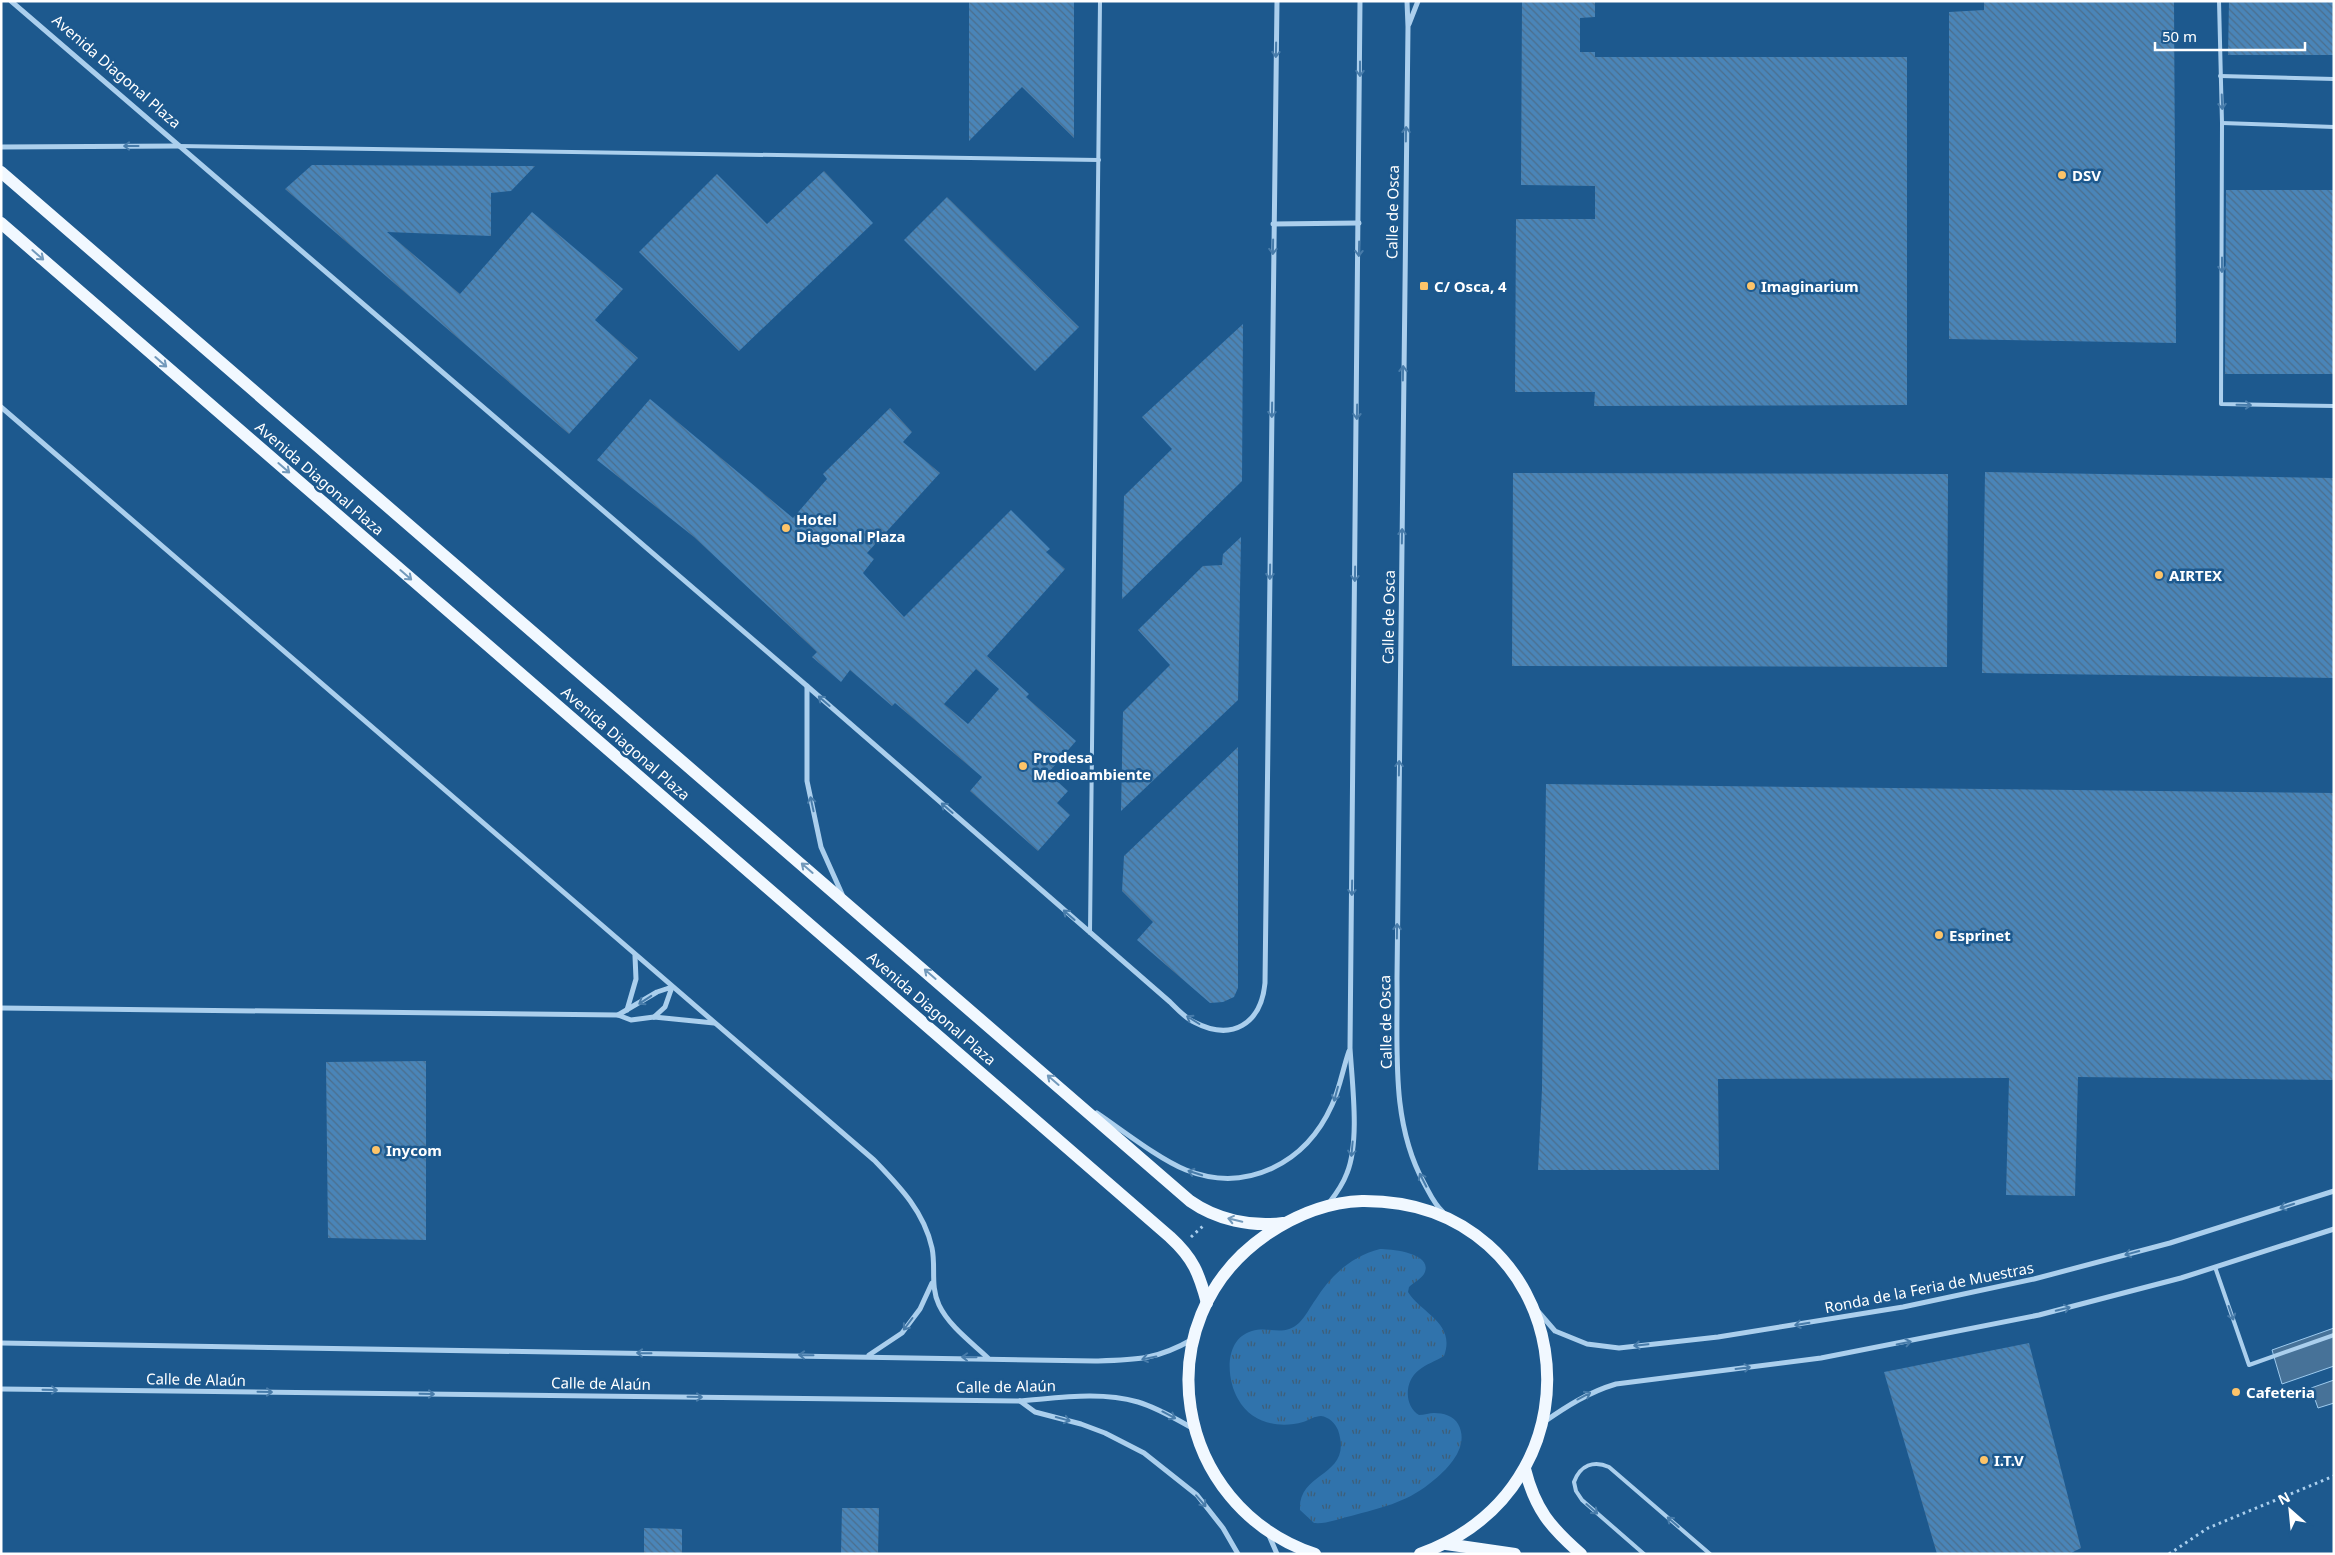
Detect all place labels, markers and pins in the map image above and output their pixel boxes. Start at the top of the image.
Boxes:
place label: DSV [2072,165,2101,185]
marker: DSV [2056,169,2068,181]
place label: C/ Osca, 4 [1434,276,1507,296]
place label: Imaginarium [1761,276,1859,296]
marker: C/ Osca, 4 [1418,280,1430,292]
marker: Imaginarium [1745,280,1757,292]
place label: Hotel Diagonal Plaza [796,509,906,546]
marker: Hotel Diagonal Plaza [780,522,792,534]
place label: AIRTEX [2169,565,2222,585]
marker: AIRTEX [2153,569,2165,581]
place label: Prodesa Medioambiente [1033,747,1151,784]
marker: Prodesa Medioambiente [1017,760,1029,772]
place label: Esprinet [1949,925,2011,945]
marker: Esprinet [1933,929,1945,941]
place label: Inycom [386,1140,442,1160]
marker: Inycom [370,1144,382,1156]
place label: Cafeteria [2246,1382,2315,1402]
marker: Cafeteria [2230,1386,2242,1398]
place label: I.T.V [1994,1450,2024,1470]
marker: I.T.V [1978,1454,1990,1466]

